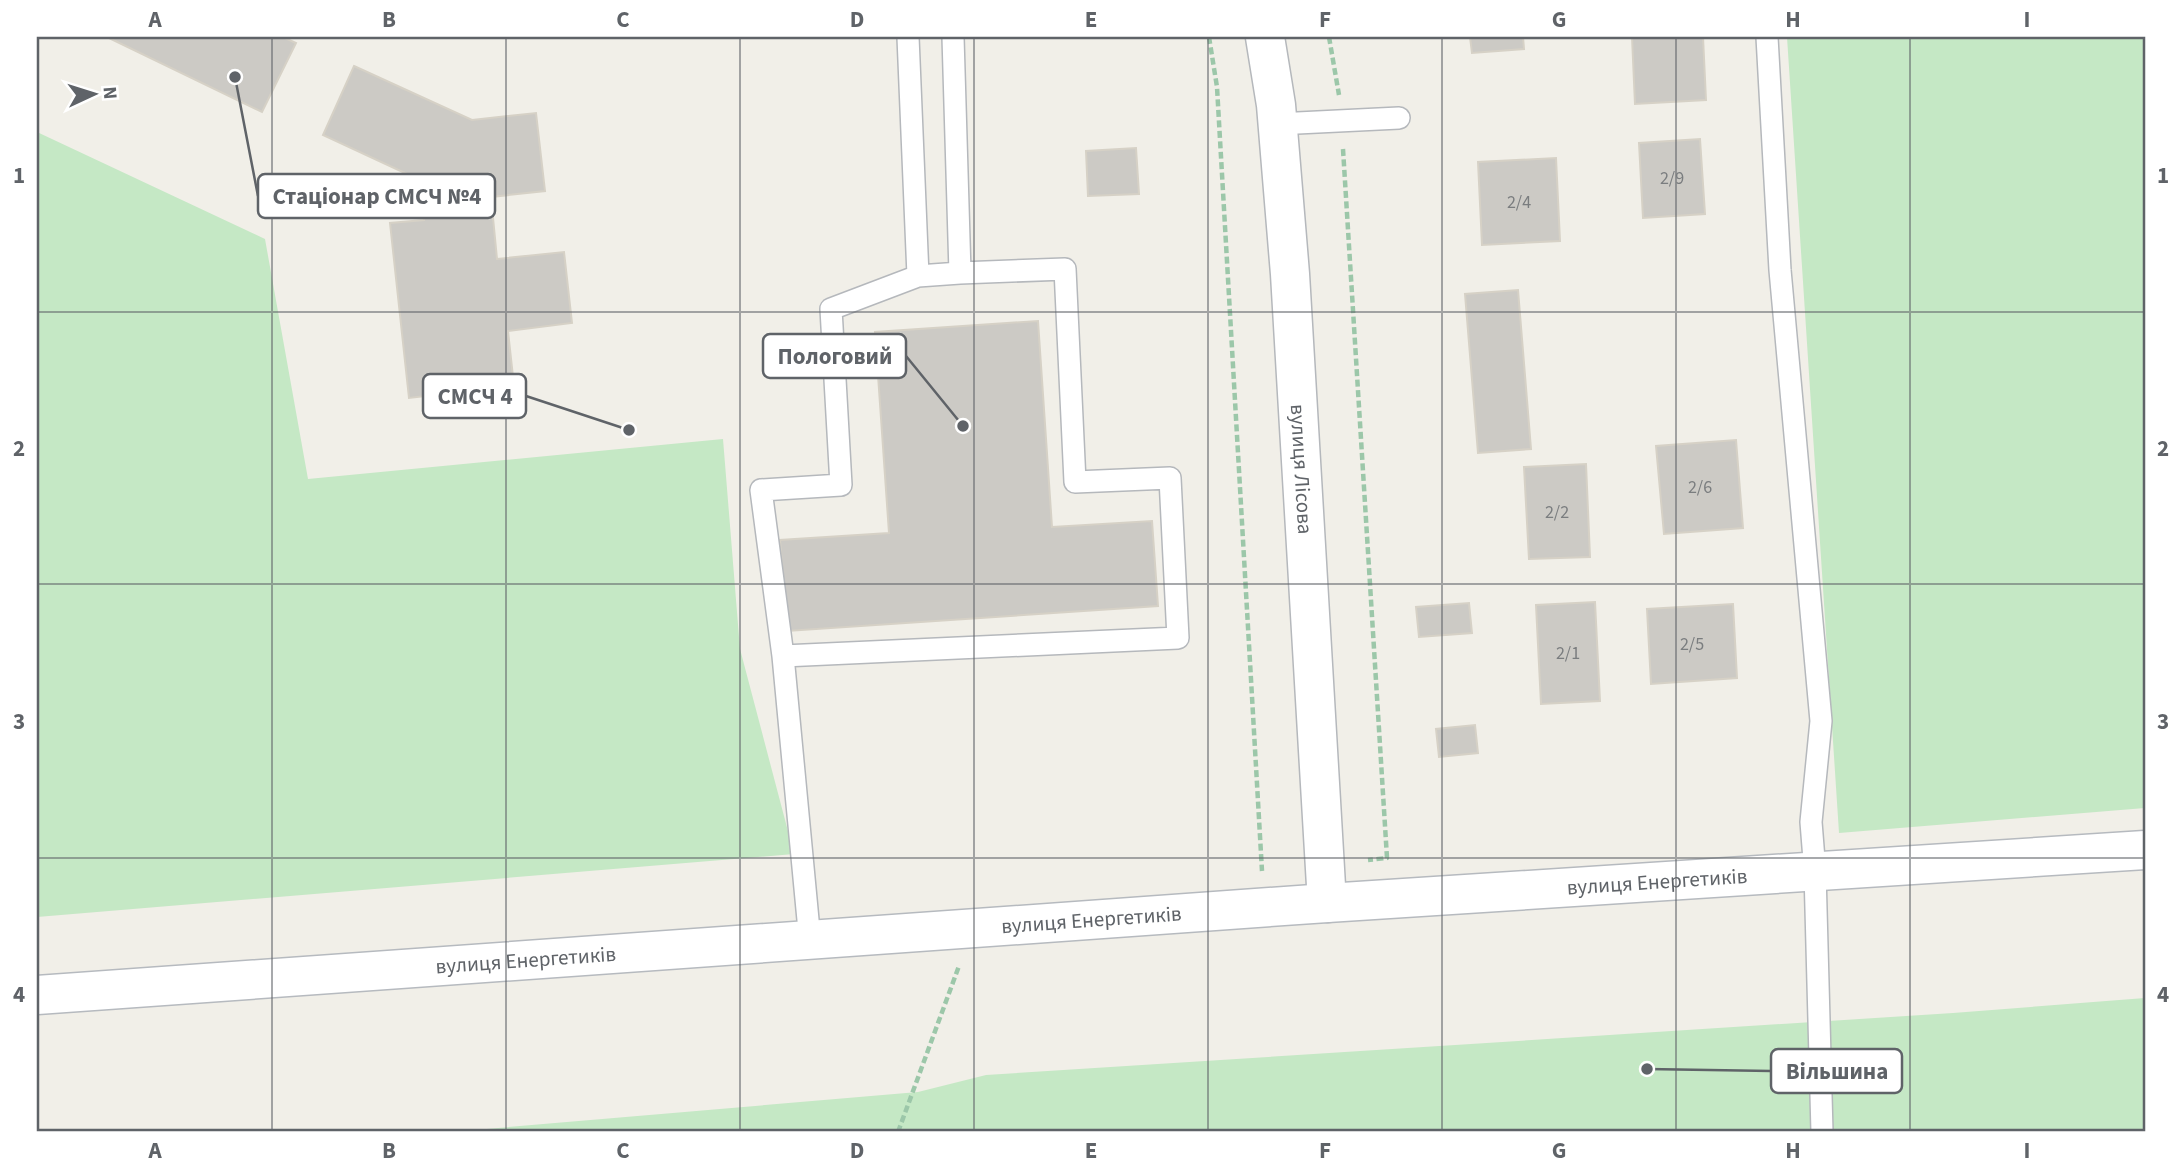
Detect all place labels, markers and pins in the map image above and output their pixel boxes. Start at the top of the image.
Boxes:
callout: Стаціонар СМСЧ №4 [258,174,495,218]
callout: Пологовий [763,334,906,378]
callout: СМСЧ 4 [423,374,526,418]
callout: Вільшина [1771,1049,1902,1093]

